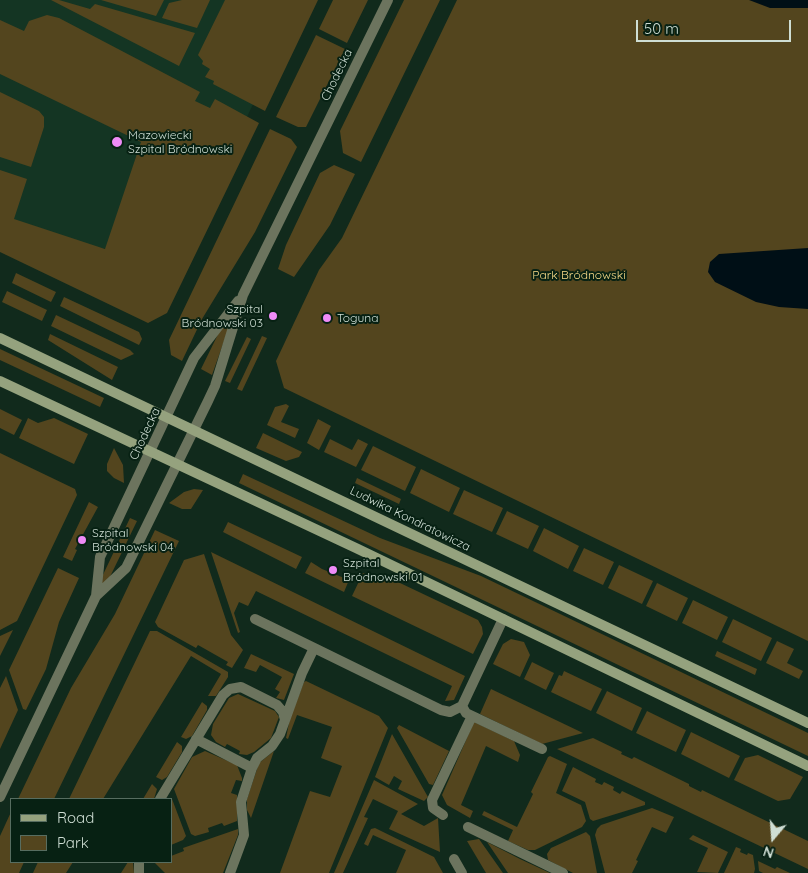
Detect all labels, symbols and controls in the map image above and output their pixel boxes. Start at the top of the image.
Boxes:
scale bar [638,10,793,42]
text: 50 m [644,19,679,38]
street label: Chodecka [318,47,356,103]
place label: Mazowiecki Szpital Bródnowski [128,128,232,156]
marker: Mazowiecki Szpital Bródnowski [110,135,124,149]
park label: Park Bródnowski [532,268,626,282]
place label: Szpital Bródnowski 03 [182,302,263,330]
marker: Szpital Bródnowski 03 [267,310,279,322]
place label: Toguna [337,311,378,325]
marker: Toguna [321,312,333,324]
street label: Chodecka [127,406,163,462]
street label: Ludwika Kondratowicza [347,484,473,554]
place label: Szpital Bródnowski 04 [92,526,173,554]
marker: Szpital Bródnowski 04 [76,534,88,546]
place label: Szpital Bródnowski 01 [343,556,423,584]
marker: Szpital Bródnowski 01 [327,564,339,576]
legend [10,798,172,863]
text: Road [57,808,94,827]
north arrow [748,813,798,863]
text: Park [57,833,89,852]
text: N [761,842,776,862]

